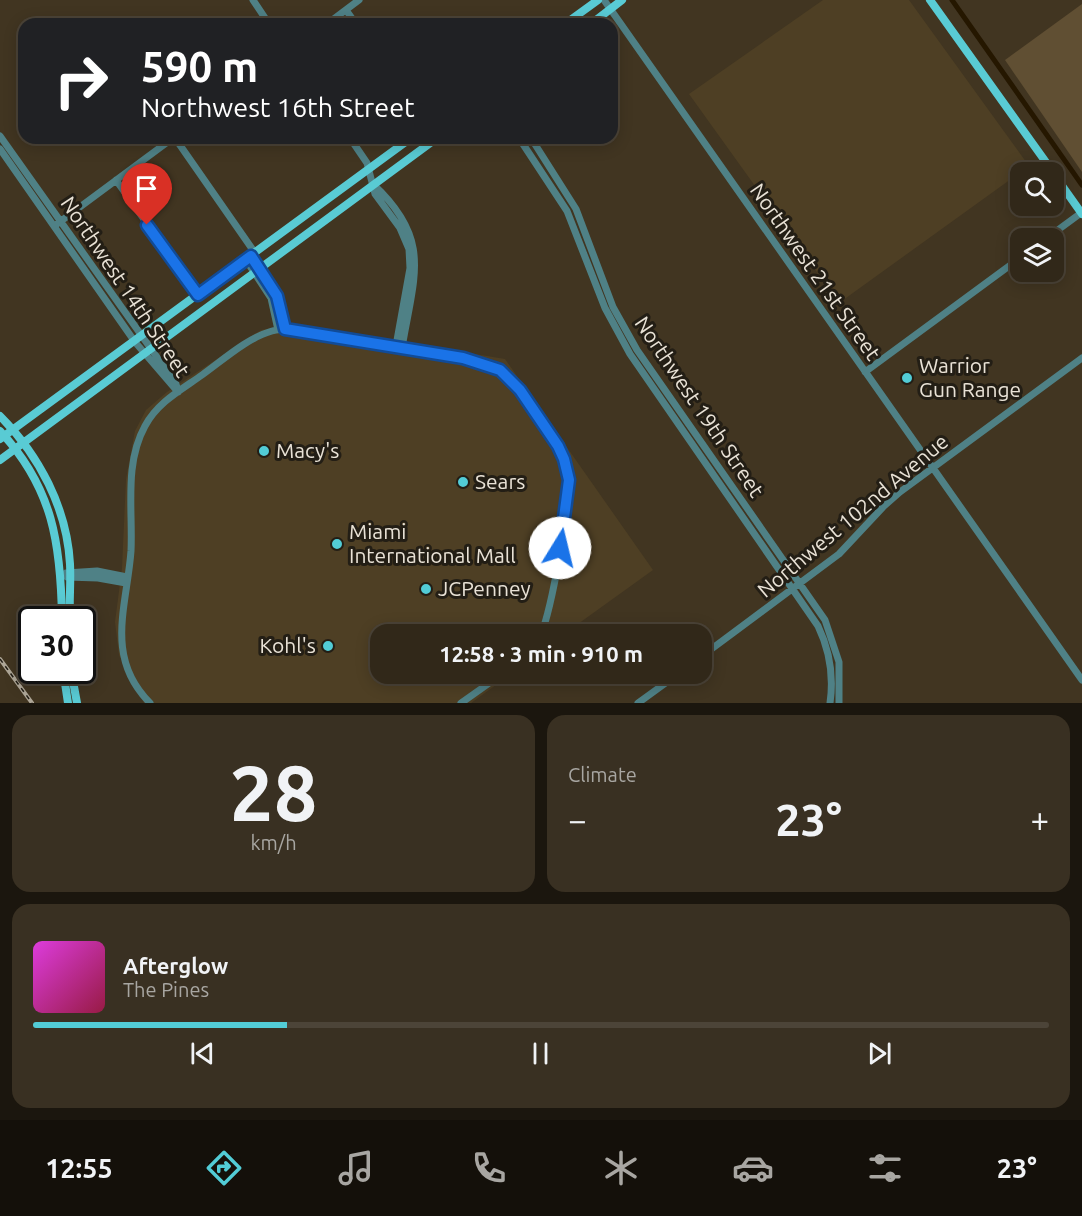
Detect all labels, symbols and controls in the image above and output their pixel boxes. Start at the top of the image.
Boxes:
icon: right [42,42,120,120]
text: 590 m [141,43,258,90]
text: Northwest 16th Street [141,92,415,122]
map controls [1010,162,1064,282]
button: search [1010,162,1064,216]
pin [121,163,172,225]
icon: arrive [130,172,163,205]
street label: Northwest 21st Street [746,179,886,364]
street label: Northwest 14th Street [56,191,195,381]
button: layers [1010,228,1064,282]
street label: Northwest 19th Street [630,311,769,501]
place label: Warrior Gun Range [919,353,1021,401]
marker: Warrior Gun Range [900,371,914,385]
street label: Northwest 102nd Avenue [752,429,952,602]
place label: Macy's [276,438,339,462]
marker: Macy's [257,444,271,458]
place label: Sears [475,469,525,493]
marker: Sears [456,475,470,489]
position arrow [528,516,592,580]
place label: Miami International Mall [349,519,516,567]
marker: Miami International Mall [330,537,344,551]
place label: JCPenney [438,576,531,600]
marker: JCPenney [419,582,433,596]
speed limit sign: 30 [18,606,96,684]
place label: Kohl's [260,633,316,657]
marker: Kohl's [321,639,335,653]
text: 12:58 · 3 min · 910 m [439,641,643,666]
text: 28 [230,748,317,836]
text: Climate [568,763,637,786]
text: 23° [775,794,842,845]
text: − [568,801,587,838]
text: + [1030,801,1049,838]
text: km/h [250,831,297,854]
text: Afterglow [123,953,228,978]
text: The Pines [123,978,209,1001]
icon: previous [186,1037,219,1070]
icon: pause [524,1037,557,1070]
icon: next [863,1037,896,1070]
icon: directions [203,1147,245,1189]
icon: music [335,1147,377,1189]
icon: phone [468,1147,510,1189]
icon: climate [600,1147,642,1189]
icon: car [732,1147,774,1189]
icon: filters [864,1147,906,1189]
text: 12:55 [45,1153,113,1183]
text: 23° [997,1153,1037,1183]

